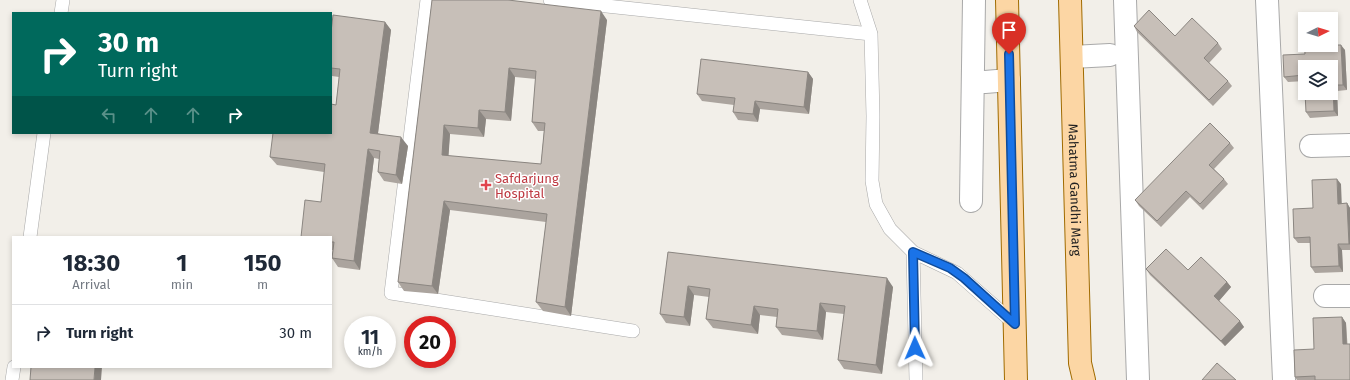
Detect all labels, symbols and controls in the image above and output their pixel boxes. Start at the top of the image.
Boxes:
north arrow [1298,12,1338,52]
map controls [1298,12,1338,100]
pin [992,13,1026,54]
icon: arrive [998,19,1020,41]
text: 30 m [98,26,159,59]
icon: right [32,28,84,80]
text: Turn right [98,60,178,82]
button: layers [1298,60,1338,100]
icon: left [98,104,120,126]
icon: ahead [140,104,162,126]
icon: ahead [182,104,204,126]
icon: right [224,104,246,126]
street label: Mahatma Gandhi Marg [1065,123,1084,257]
place label: Safdarjung Hospital [495,171,559,201]
marker: Safdarjung Hospital [480,179,492,191]
text: 18:30 [62,249,120,277]
text: 1 [176,249,187,277]
text: 150 [244,249,282,277]
text: Arrival [72,277,110,292]
text: min [171,277,193,292]
text: m [257,277,268,292]
speed limit sign: 20 [404,316,456,368]
icon: right [32,322,54,344]
text: Turn right [66,324,133,342]
text: 30 m [279,324,312,342]
text: 11 [361,325,379,349]
position arrow [894,327,936,369]
text: km/h [358,346,382,358]

